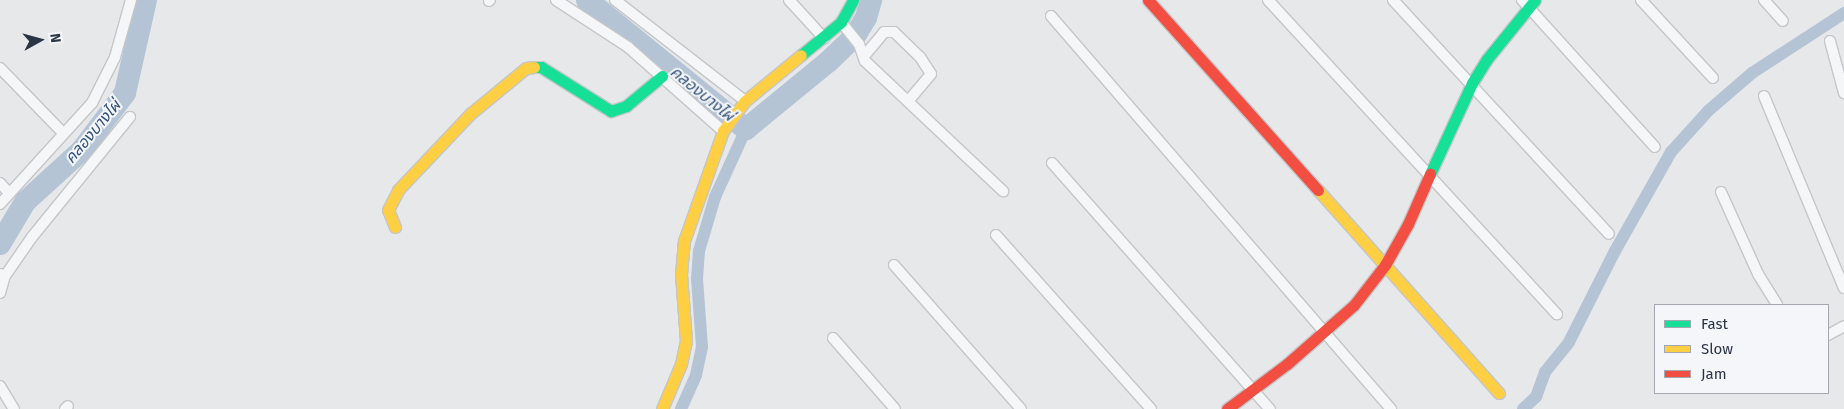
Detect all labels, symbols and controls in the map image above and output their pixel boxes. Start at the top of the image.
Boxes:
north arrow [15,15,65,65]
text: N [46,32,64,44]
water label: คลองบางไผ่ [666,62,738,126]
water label: คลองบางไผ่ [61,96,125,168]
legend [1654,304,1829,394]
text: Fast [1701,315,1728,333]
text: Slow [1701,340,1733,358]
text: Jam [1701,365,1727,383]

